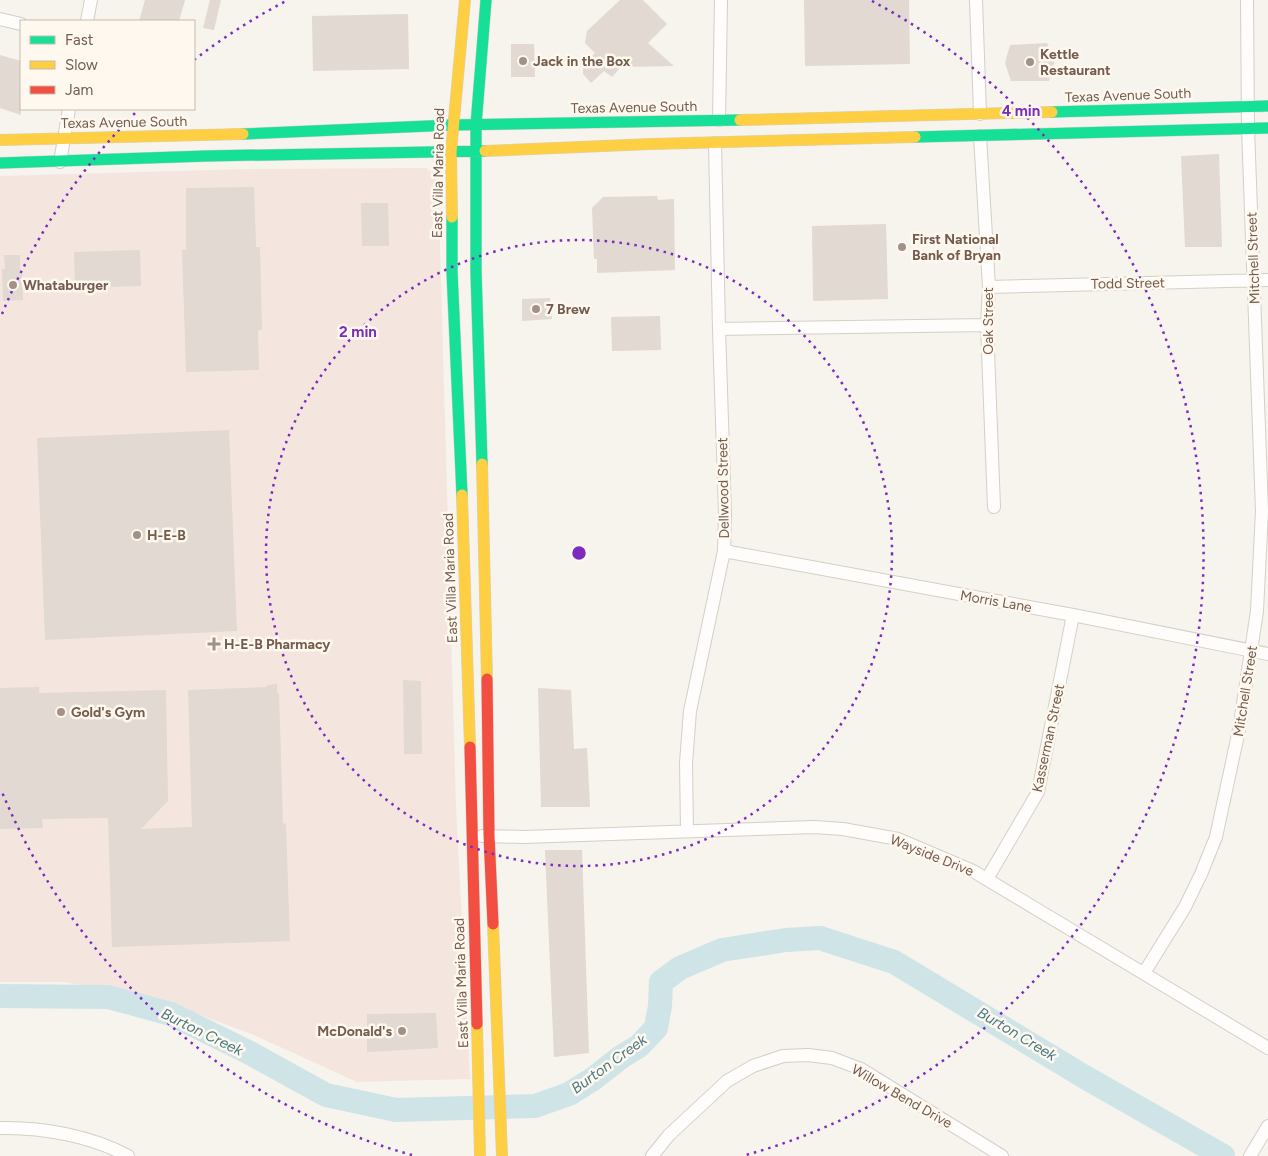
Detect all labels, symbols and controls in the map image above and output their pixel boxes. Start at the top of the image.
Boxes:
legend [20,20,195,110]
text: Fast [65,31,94,49]
place label: Kettle Restaurant [1040,46,1111,79]
place label: Jack in the Box [533,53,631,70]
marker: Jack in the Box [517,55,529,67]
text: Slow [65,56,98,74]
marker: Kettle Restaurant [1024,56,1036,68]
text: Jam [65,81,93,99]
street label: Texas Avenue South [1064,85,1192,106]
street label: Texas Avenue South [571,98,698,117]
text: 4 min [1002,102,1040,120]
street label: East Villa Maria Road [429,108,448,238]
street label: Texas Avenue South [61,113,188,132]
street label: Mitchell Street [1243,212,1264,304]
place label: First National Bank of Bryan [912,231,1001,264]
marker: First National Bank of Bryan [896,241,908,253]
street label: Todd Street [1091,274,1165,293]
place label: Whataburger [23,277,109,294]
marker: Whataburger [7,279,19,291]
street label: Oak Street [980,287,997,355]
place label: 7 Brew [546,301,590,318]
marker: 7 Brew [530,303,542,315]
text: 2 min [339,323,377,341]
street label: Dellwood Street [714,437,733,539]
street label: East Villa Maria Road [440,513,461,643]
place label: H-E-B [147,527,186,544]
marker: H-E-B [131,529,143,541]
centre of rings [570,544,588,562]
street label: Morris Lane [959,587,1033,616]
place label: H-E-B Pharmacy [224,636,331,653]
marker: H-E-B Pharmacy [208,638,220,650]
street label: Mitchell Street [1230,644,1261,738]
street label: Kasserman Street [1029,682,1068,794]
place label: Gold's Gym [71,704,145,721]
marker: Gold's Gym [55,706,67,718]
street label: Wayside Drive [887,831,976,880]
street label: East Villa Maria Road [451,918,472,1048]
water label: Burton Creek [974,1003,1060,1065]
water label: Burton Creek [158,1004,247,1060]
place label: McDonald's [317,1023,392,1040]
marker: McDonald's [396,1025,408,1037]
water label: Burton Creek [568,1030,651,1097]
street label: Willow Bend Drive [848,1061,955,1132]

